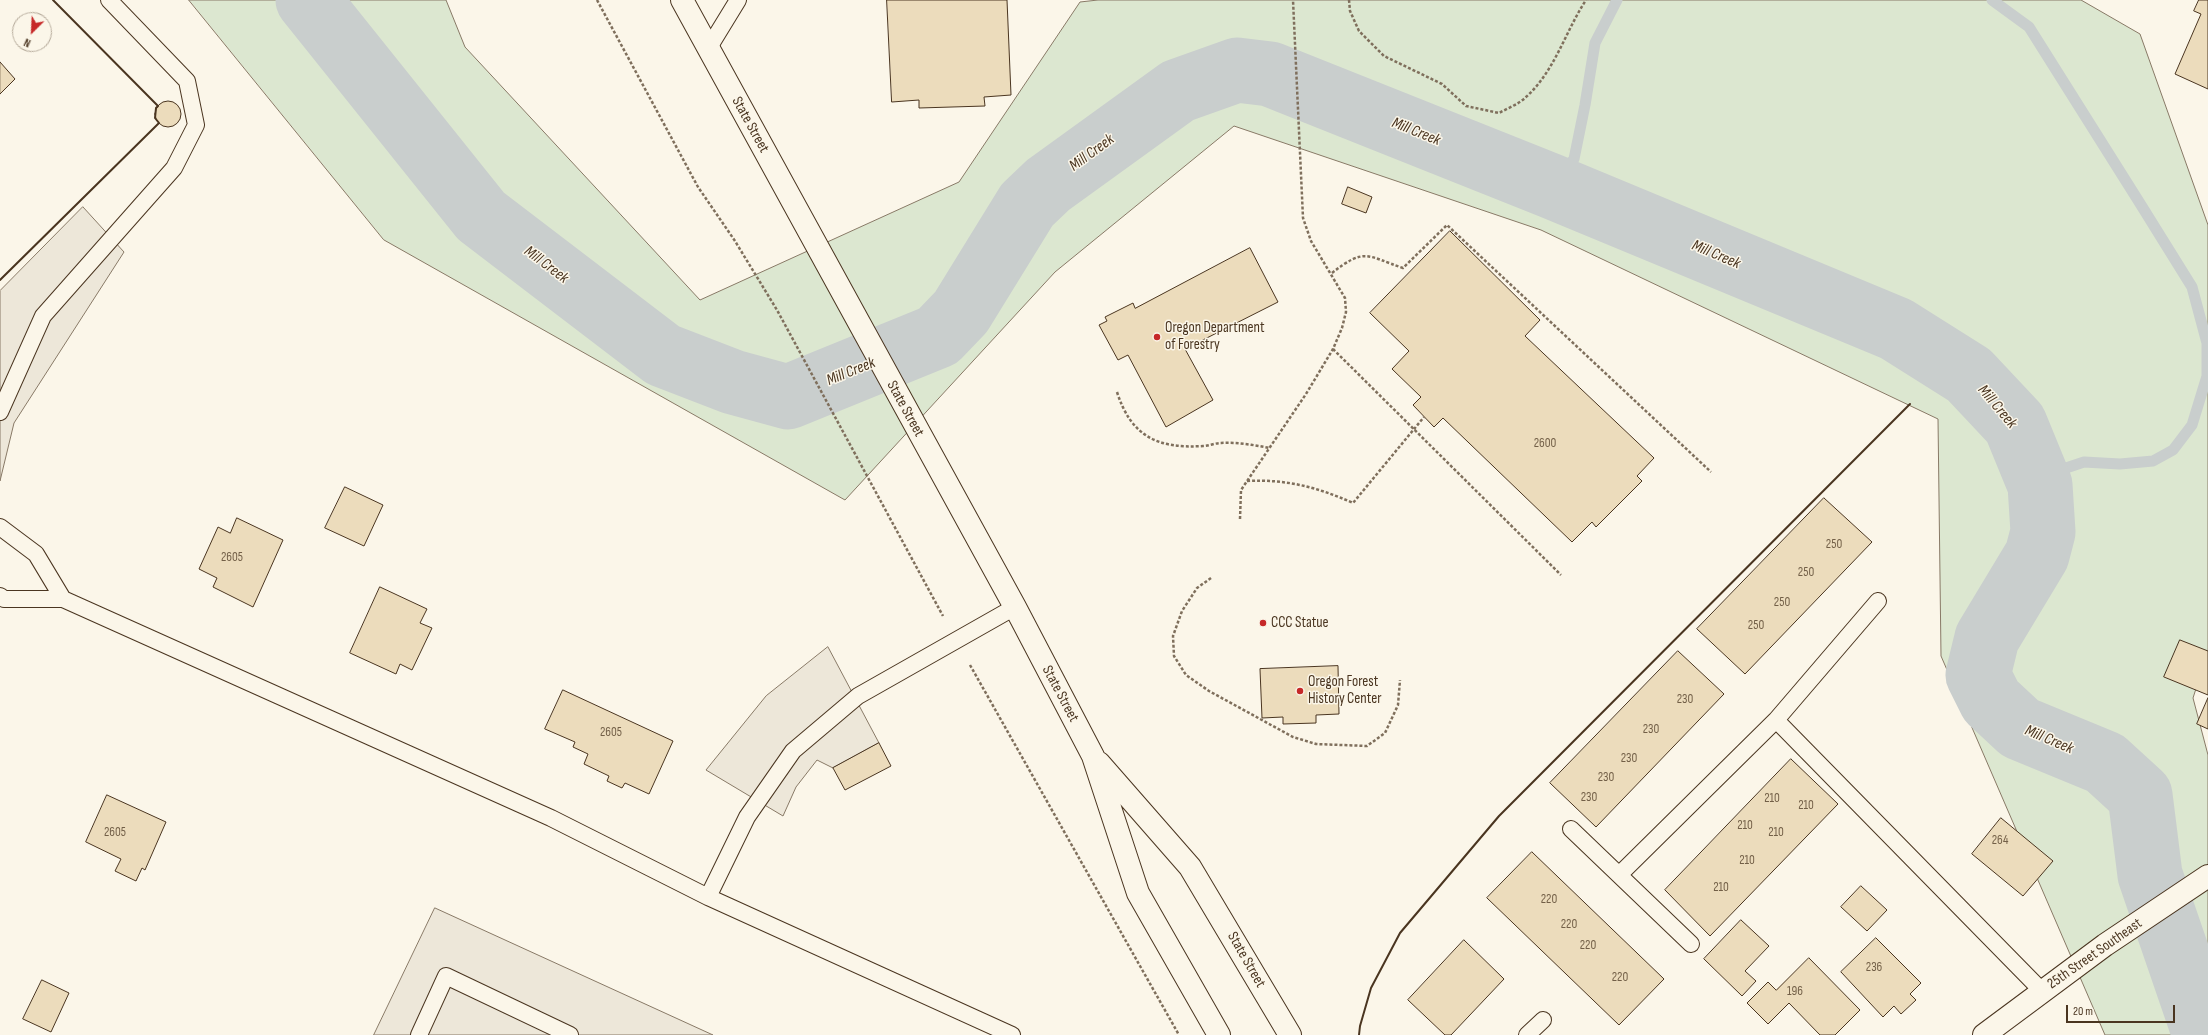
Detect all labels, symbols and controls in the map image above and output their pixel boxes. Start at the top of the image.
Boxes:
north arrow [12,12,52,52]
text: N [22,35,33,50]
street label: State Street [727,94,773,156]
water label: Mill Creek [1389,114,1443,150]
water label: Mill Creek [1066,130,1118,176]
water label: Mill Creek [1689,236,1743,274]
water label: Mill Creek [520,242,572,288]
place label: Oregon Department of Forestry [1165,319,1265,354]
marker: Oregon Department of Forestry [1152,332,1162,342]
water label: Mill Creek [824,354,878,390]
street label: State Street [882,378,928,440]
water label: Mill Creek [1973,381,2021,433]
house number: 2600 [1534,436,1556,452]
house number: 250 [1826,537,1842,553]
house number: 2605 [221,550,243,566]
house number: 250 [1798,565,1814,581]
house number: 250 [1774,595,1790,611]
place label: CCC Statue [1271,614,1329,632]
marker: CCC Statue [1258,618,1268,628]
house number: 250 [1748,618,1764,634]
street label: State Street [1038,663,1082,725]
place label: Oregon Forest History Center [1308,673,1382,708]
marker: Oregon Forest History Center [1295,686,1305,696]
house number: 230 [1677,692,1693,708]
water label: Mill Creek [2022,721,2076,759]
house number: 230 [1643,722,1659,738]
house number: 2605 [600,725,622,741]
house number: 230 [1621,751,1637,767]
house number: 230 [1598,770,1614,786]
house number: 230 [1581,790,1597,806]
house number: 210 [1764,791,1780,807]
house number: 210 [1798,798,1814,814]
house number: 210 [1737,818,1753,834]
house number: 2605 [104,825,126,841]
house number: 210 [1768,825,1784,841]
house number: 264 [1992,833,2008,849]
house number: 210 [1739,853,1755,869]
house number: 210 [1713,880,1729,896]
house number: 220 [1541,892,1557,908]
street label: 25th Street Southeast [2044,915,2146,993]
house number: 220 [1561,917,1577,933]
street label: State Street [1223,929,1269,991]
house number: 220 [1580,938,1596,954]
house number: 236 [1866,960,1882,976]
house number: 220 [1612,970,1628,986]
house number: 196 [1787,984,1803,1000]
scale bar [2068,997,2177,1023]
text: 20 m [2073,1004,2093,1019]

